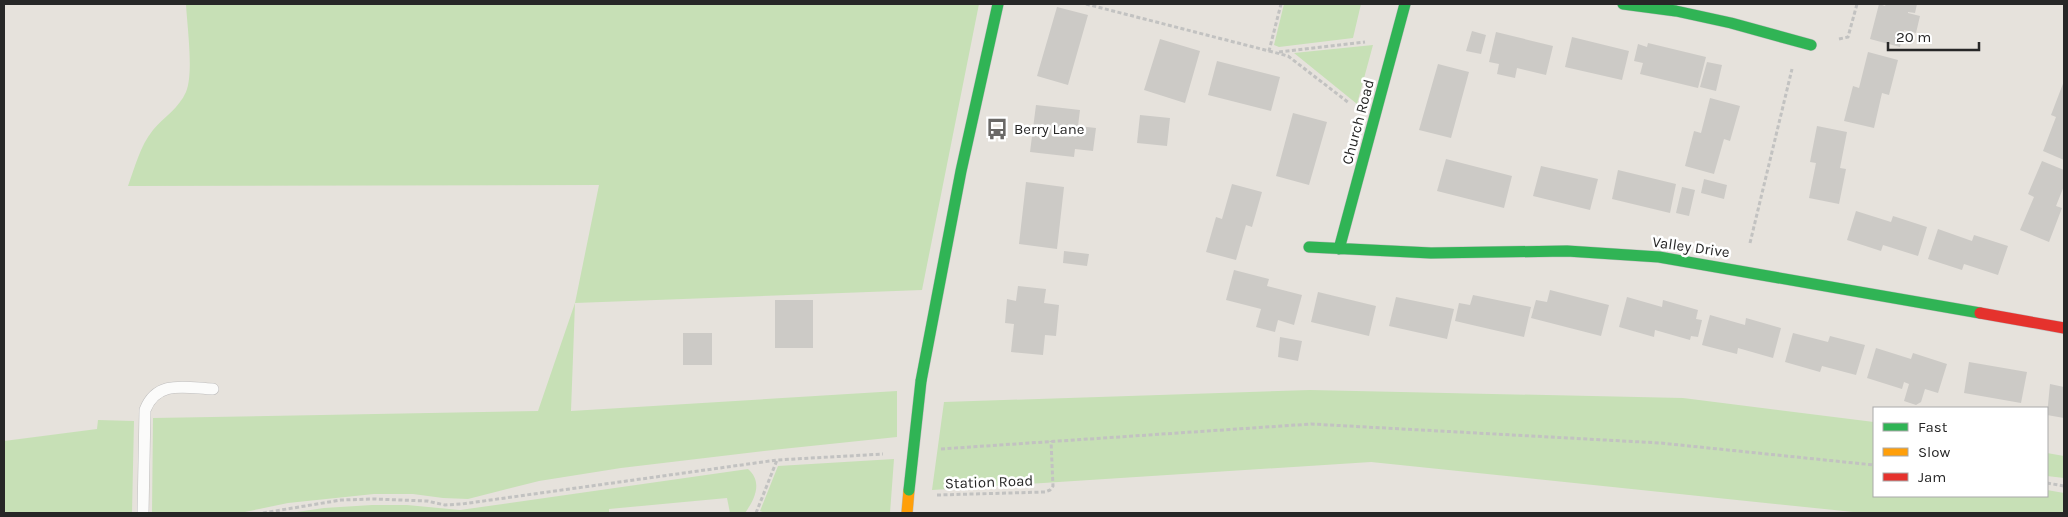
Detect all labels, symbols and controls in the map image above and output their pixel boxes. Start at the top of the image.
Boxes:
scale bar [1888,20,1979,52]
text: 20 m [1896,28,1931,46]
street label: Church Road [1338,77,1378,167]
bus stop icon: Berry Lane [984,116,1010,142]
place label: Berry Lane [1014,120,1084,138]
street label: Valley Drive [1651,233,1731,261]
legend [1873,407,2048,497]
text: Fast [1918,418,1948,436]
text: Slow [1918,443,1950,461]
text: Jam [1918,468,1946,486]
street label: Station Road [945,471,1033,493]

